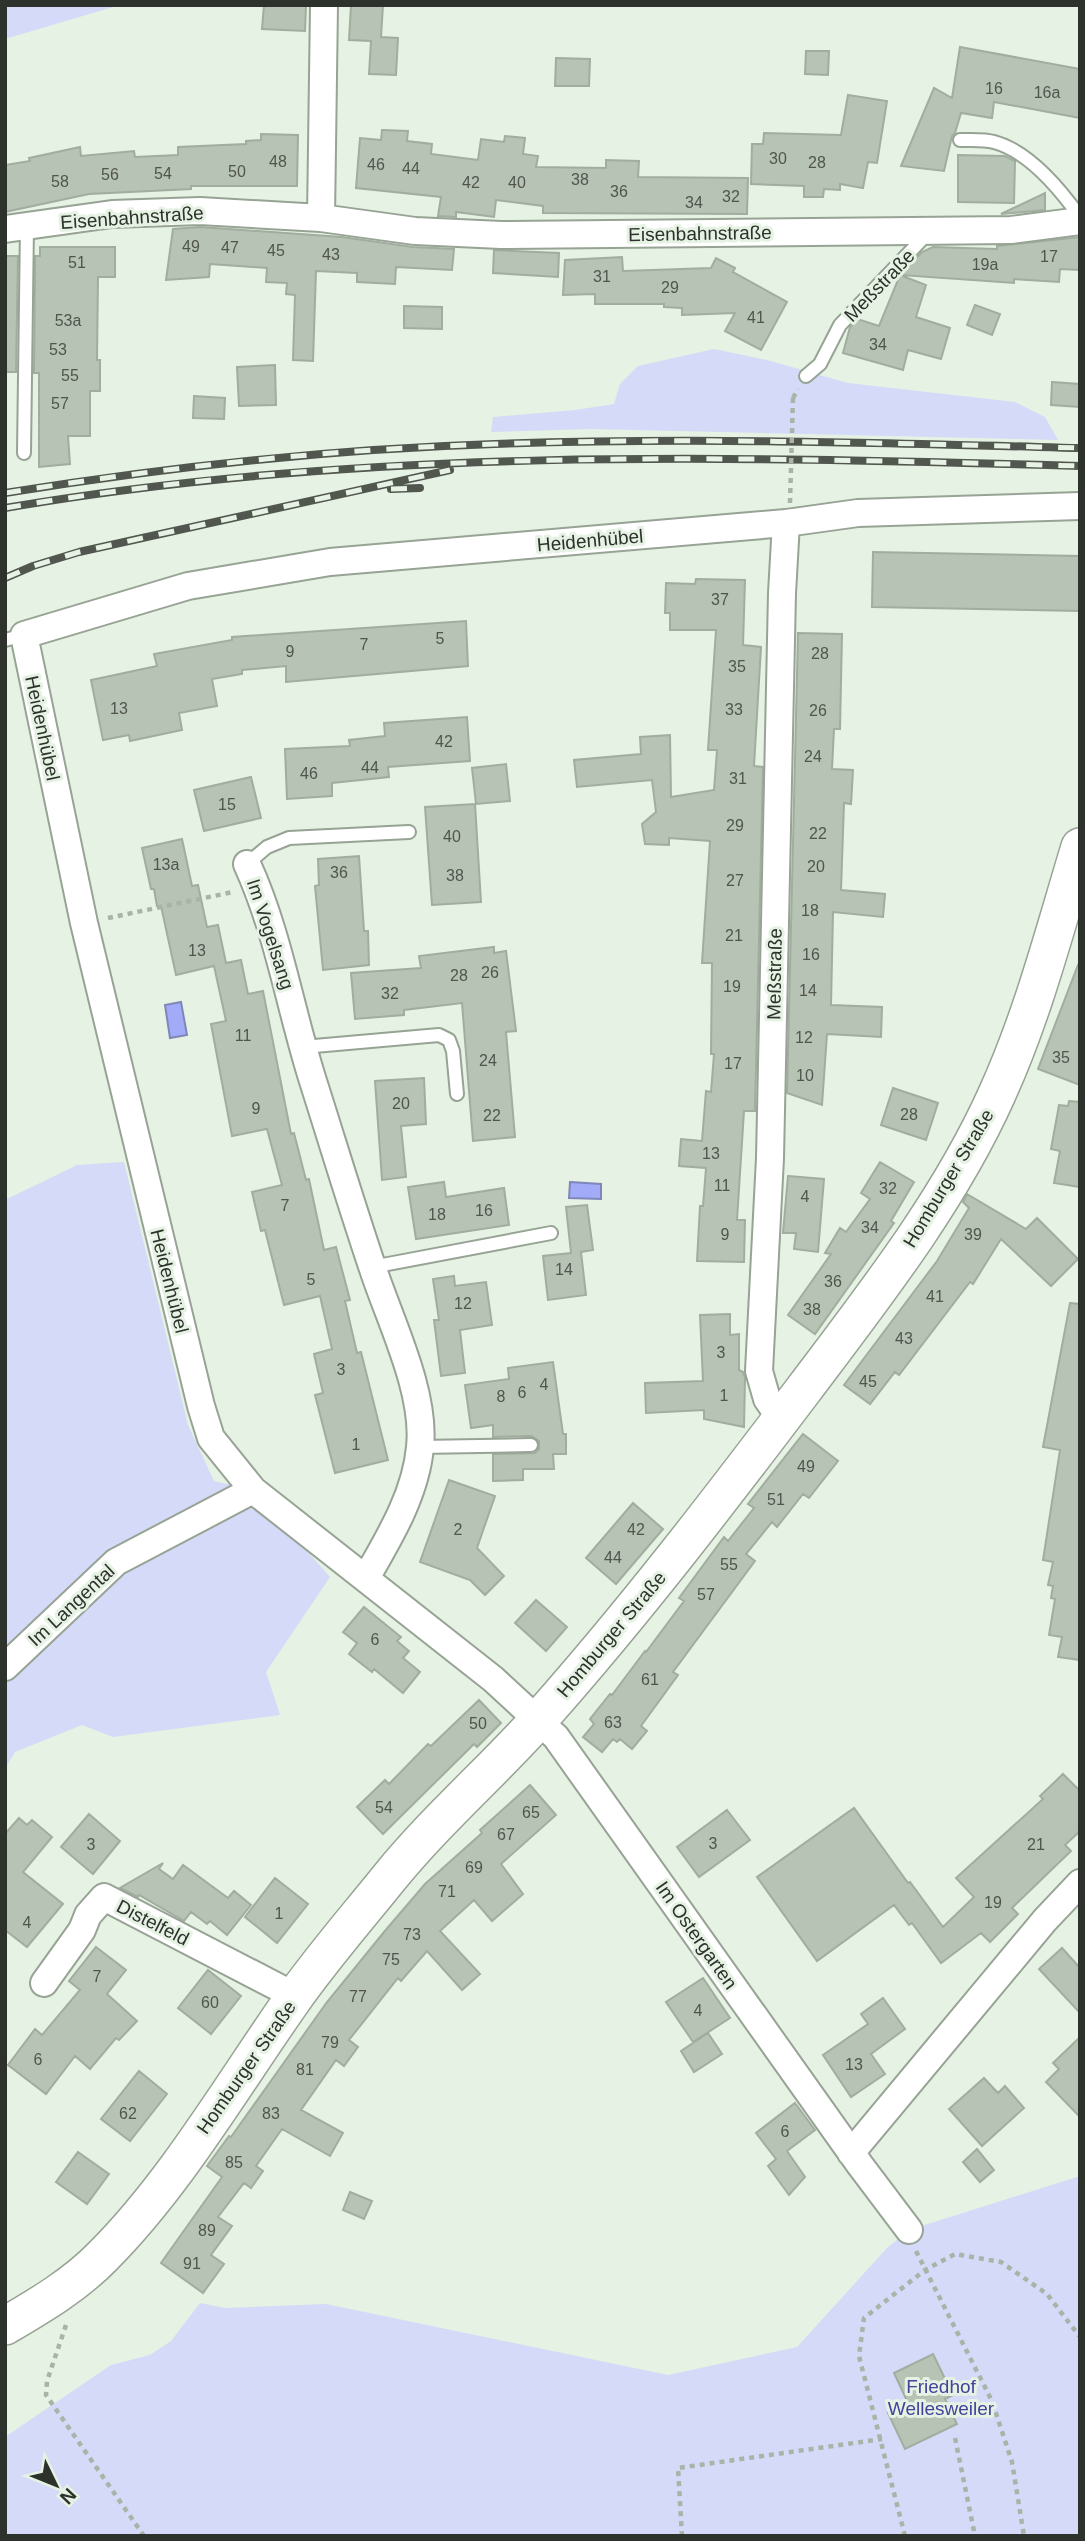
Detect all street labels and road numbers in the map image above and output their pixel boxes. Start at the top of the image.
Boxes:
street label: Eisenbahnstraße [60,202,204,233]
street label: Eisenbahnstraße [628,222,772,245]
street label: Meßstraße [840,245,919,326]
street label: Heidenhübel [536,525,644,556]
street label: Heidenhübel [21,674,64,782]
street label: Im Vogelsang [243,876,298,992]
street label: Meßstraße [763,928,786,1020]
street label: Homburger Straße [899,1105,998,1251]
street label: Heidenhübel [146,1227,193,1335]
street label: Im Langental [24,1560,119,1651]
street label: Homburger Straße [553,1567,670,1701]
street label: Im Ostergarten [652,1877,742,1993]
street label: Distelfeld [113,1895,192,1950]
street label: Homburger Straße [193,1997,300,2138]

